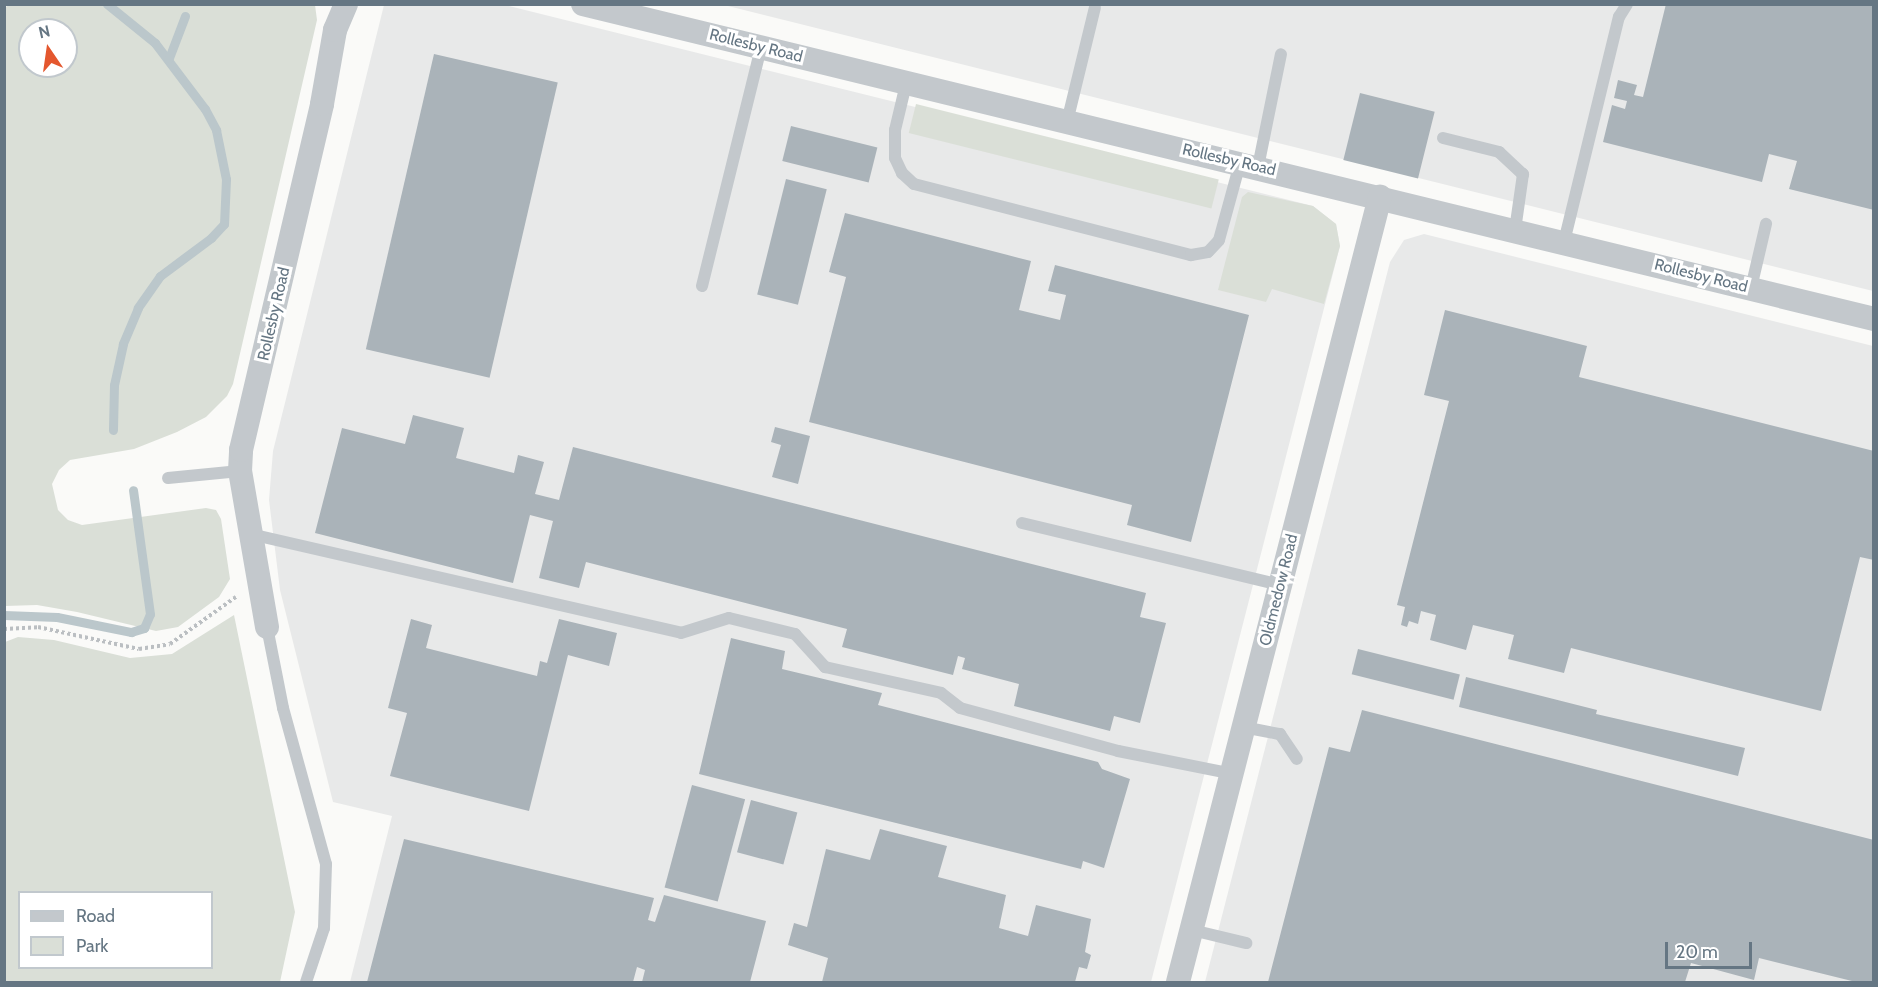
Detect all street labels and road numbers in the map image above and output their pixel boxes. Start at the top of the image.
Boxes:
street label: Rollesby Road [707,25,805,67]
street label: Rollesby Road [1180,140,1278,180]
street label: Rollesby Road [1652,255,1750,297]
street label: Rollesby Road [254,265,294,363]
street label: Oldmedow Road [1256,532,1302,648]

